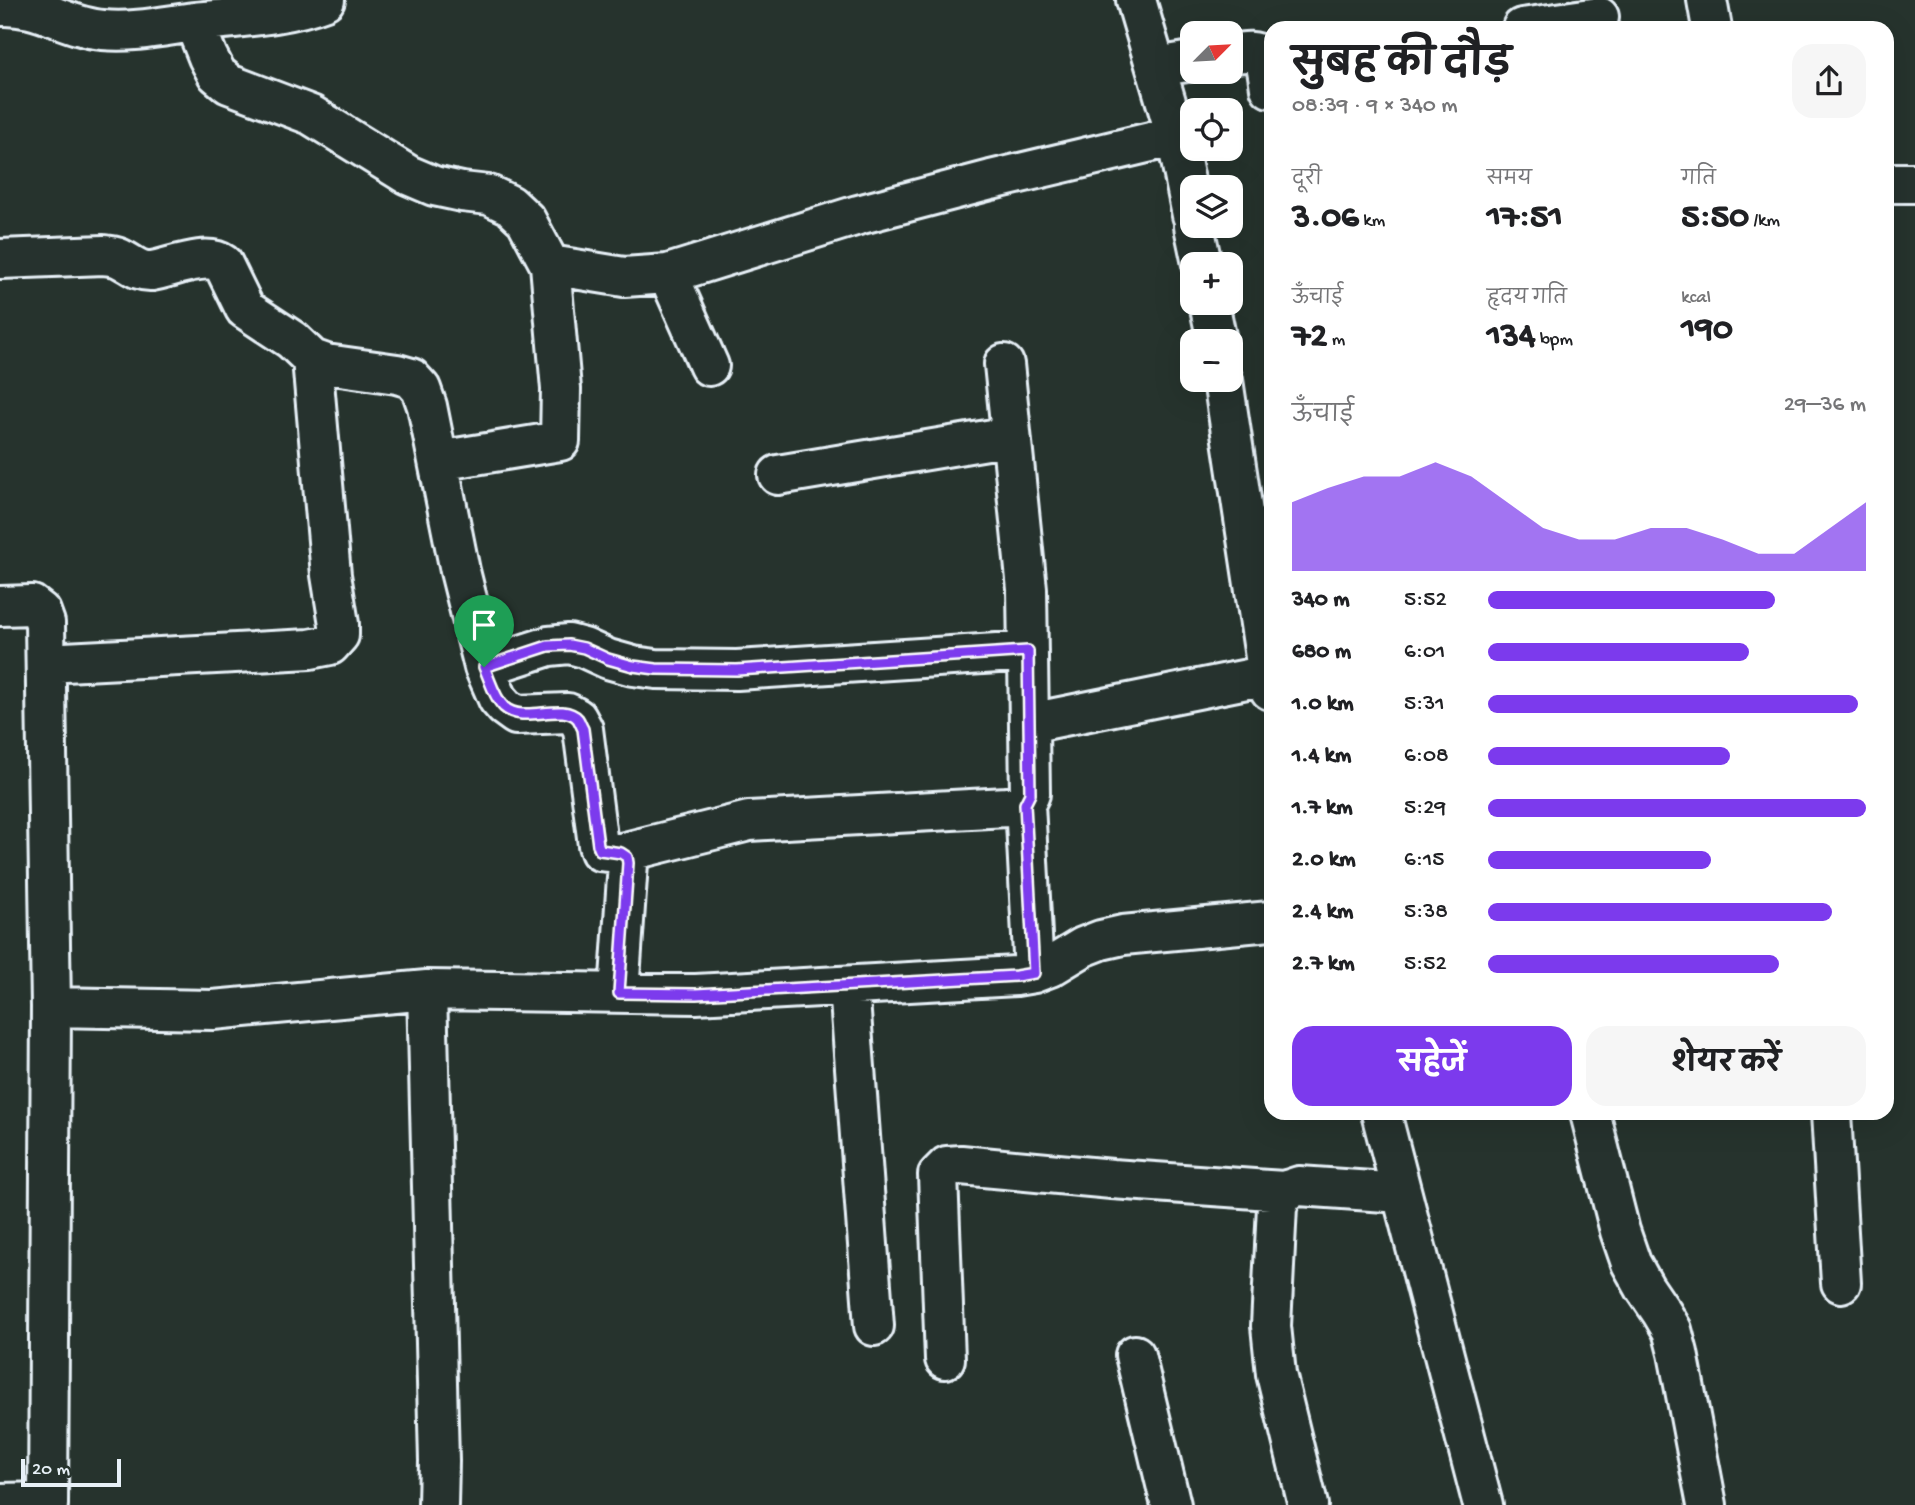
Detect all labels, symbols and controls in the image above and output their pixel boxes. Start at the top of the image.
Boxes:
north arrow [1180,21,1242,84]
map controls [1180,21,1243,392]
button: share [1792,44,1866,118]
text: सुबह की दौड़ [1292,45,1511,89]
text: 08:39 · 9 × 340 m [1292,93,1458,120]
button: locate [1180,98,1243,161]
text: दूरी [1292,169,1322,192]
text: समय [1487,169,1532,192]
text: गति [1681,169,1716,192]
button: layers [1180,175,1243,238]
text: 3.06 [1292,198,1359,239]
text: 17:51 [1487,198,1563,239]
text: 5:50 [1681,198,1749,239]
text: km [1359,210,1385,233]
text: /km [1749,210,1780,233]
button: + [1180,252,1243,315]
text: kcal [1681,287,1711,310]
text: ऊँचाई [1292,288,1343,311]
text: हृदय गति [1487,288,1567,311]
text: 190 [1681,310,1733,351]
text: 72 [1292,317,1327,358]
text: 134 [1487,317,1536,358]
button: − [1180,329,1243,392]
text: m [1327,329,1345,352]
text: bpm [1536,329,1573,352]
text: 29–36 m [1784,392,1866,419]
text: ऊँचाई [1292,403,1354,430]
text: 340 m [1292,587,1350,614]
text: 5:52 [1404,587,1447,614]
pin [454,595,514,667]
icon: arrive [465,606,503,644]
text: 680 m [1292,639,1351,666]
text: 6:01 [1404,639,1445,666]
text: 1.0 km [1292,691,1354,718]
text: 5:31 [1404,691,1445,718]
text: 1.4 km [1292,743,1351,770]
text: 6:08 [1404,743,1449,770]
text: 1.7 km [1292,795,1353,822]
text: 5:29 [1404,795,1446,822]
text: 2.0 km [1292,847,1356,874]
text: 6:15 [1404,847,1444,874]
text: 2.4 km [1292,899,1353,926]
text: 5:38 [1404,899,1448,926]
text: 2.7 km [1292,951,1355,978]
text: 5:52 [1404,951,1447,978]
button: सहेजें [1292,1026,1572,1106]
button: शेयर करें [1586,1026,1866,1106]
scale bar [21,1456,121,1488]
text: 20 m [32,1459,70,1482]

